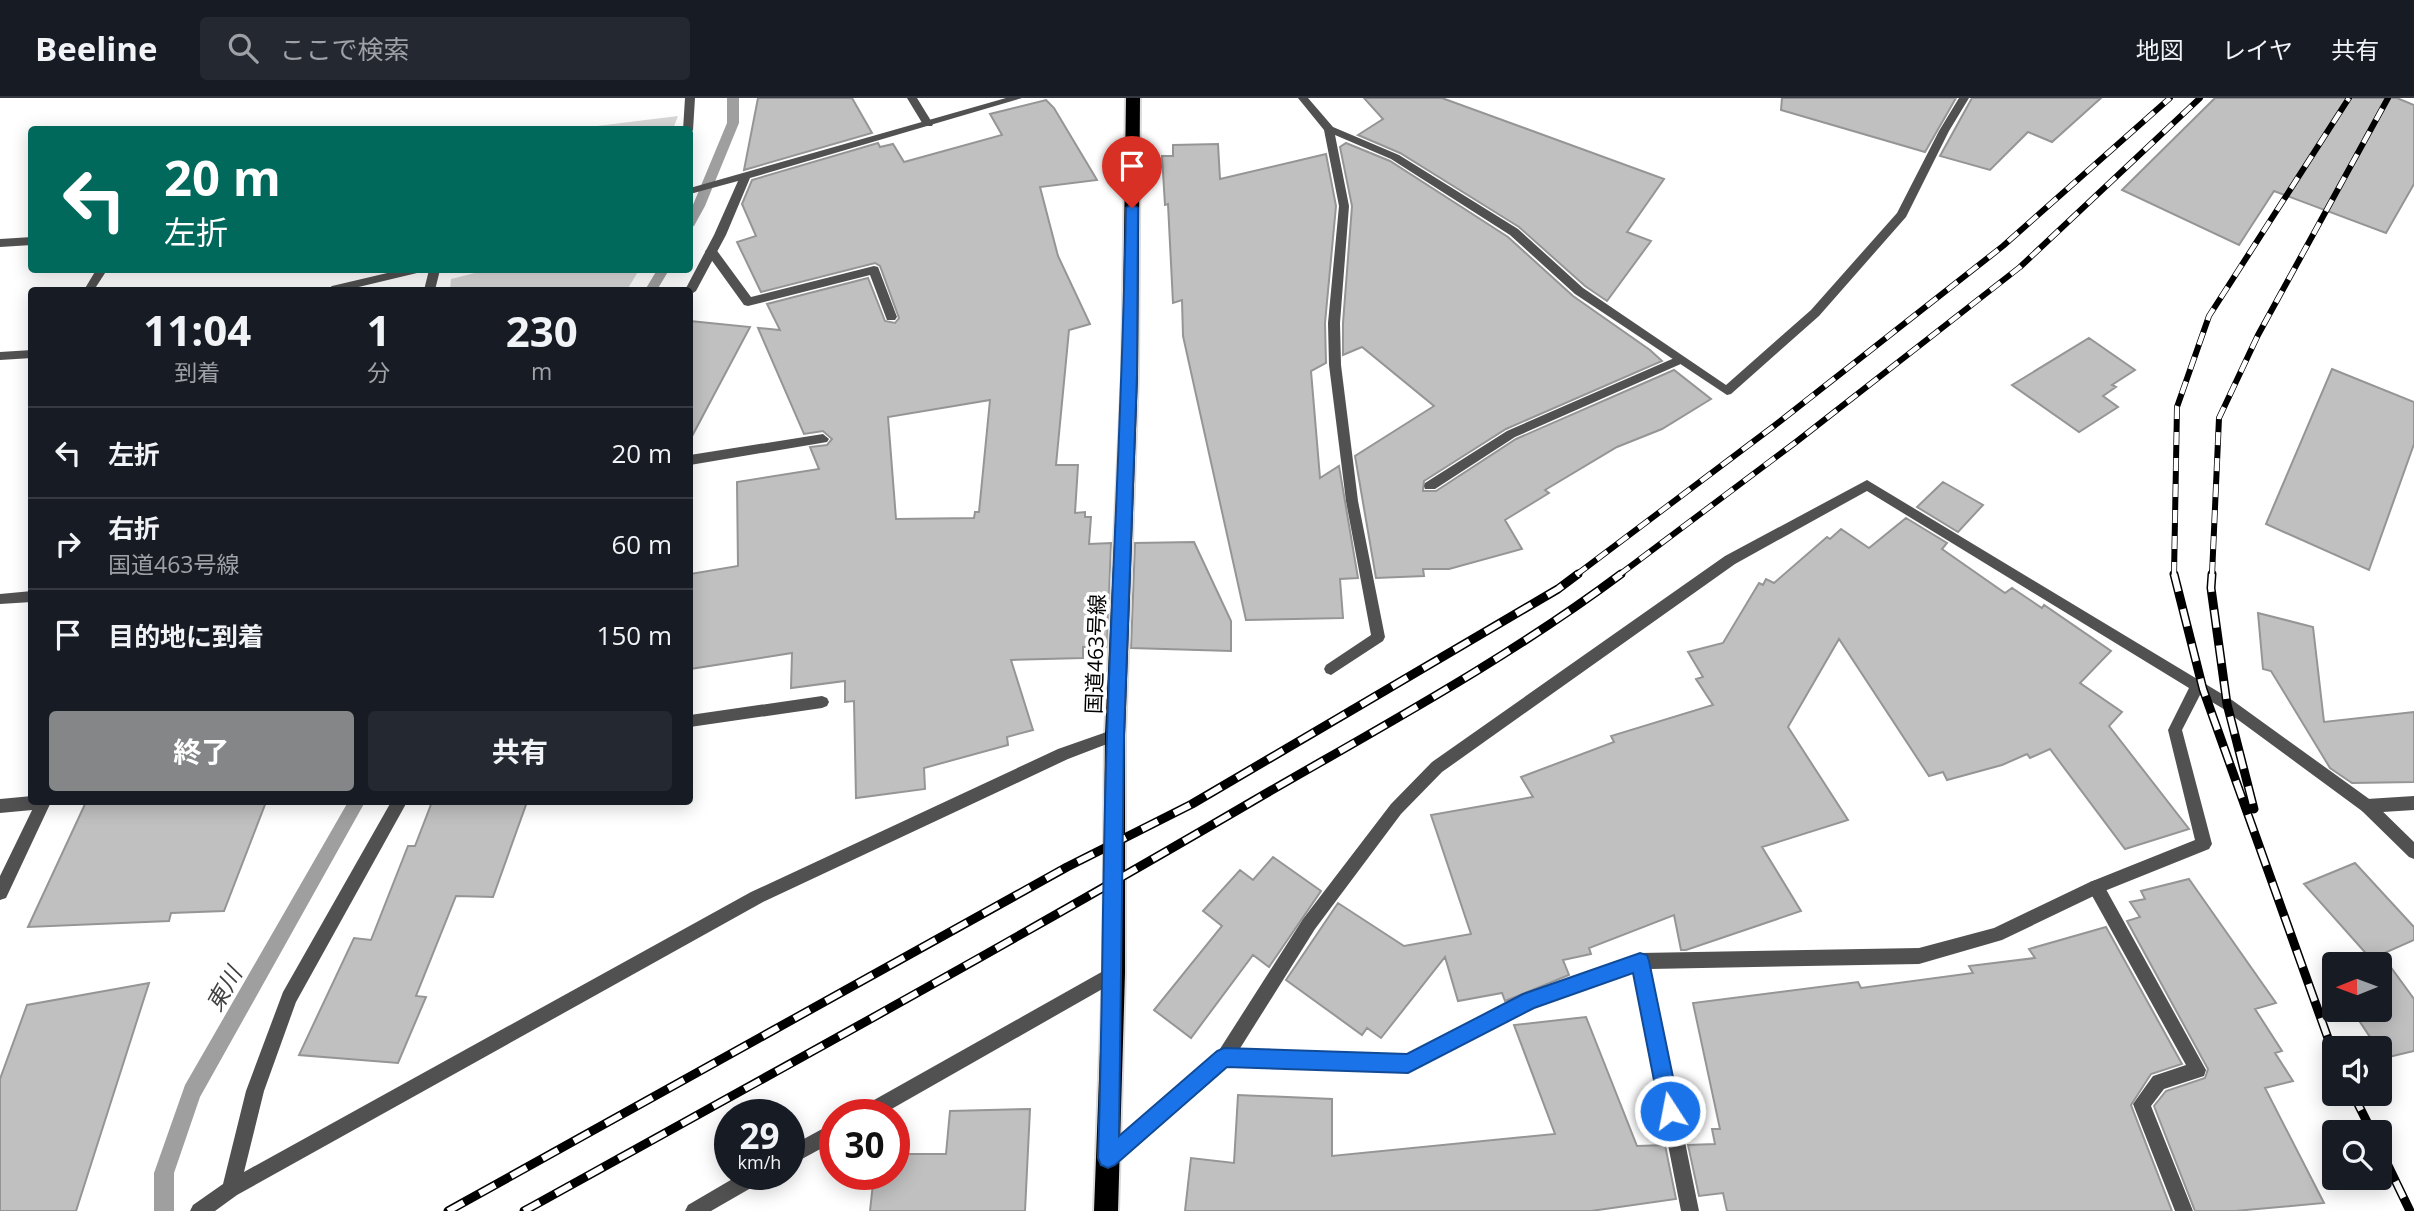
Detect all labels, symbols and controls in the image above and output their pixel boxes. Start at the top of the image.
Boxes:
search box [200,17,690,80]
text: Beeline [35,26,158,71]
icon: search [224,29,262,67]
text: ここで検索 [280,31,410,67]
text: 地図 [2136,33,2184,66]
text: レイヤ [2222,33,2293,66]
text: 共有 [2331,33,2379,66]
pin [1102,136,1162,208]
text: 20 m [164,144,281,210]
icon: arrive [1113,147,1151,185]
icon: left [49,154,140,245]
text: 左折 [164,210,228,253]
text: 11:04 [143,301,251,358]
text: 1 [366,301,391,358]
text: 230 [506,302,578,359]
text: m [531,355,552,387]
text: 到着 [174,356,220,388]
text: 分 [367,356,390,388]
icon: left [49,434,87,472]
text: 20 m [611,435,672,471]
text: 左折 [108,436,160,472]
text: 右折 [108,510,160,546]
icon: right [49,525,87,563]
text: 60 m [611,526,672,562]
text: 国道463号線 [108,548,239,580]
street label: 国道463号線 [1079,593,1111,714]
icon: arrive [49,616,87,654]
text: 150 m [597,617,672,653]
text: 目的地に到着 [108,618,264,654]
button: 終了 [49,711,354,791]
button: 共有 [368,711,672,791]
north arrow [2322,952,2392,1022]
map controls [2322,952,2392,1190]
water label: 東川 [198,958,250,1016]
button: sound [2322,1036,2392,1106]
position arrow [1633,1074,1707,1148]
speed limit sign: 30 [819,1099,910,1190]
text: 29 [739,1112,780,1159]
button: search [2322,1120,2392,1190]
text: km/h [738,1150,781,1174]

